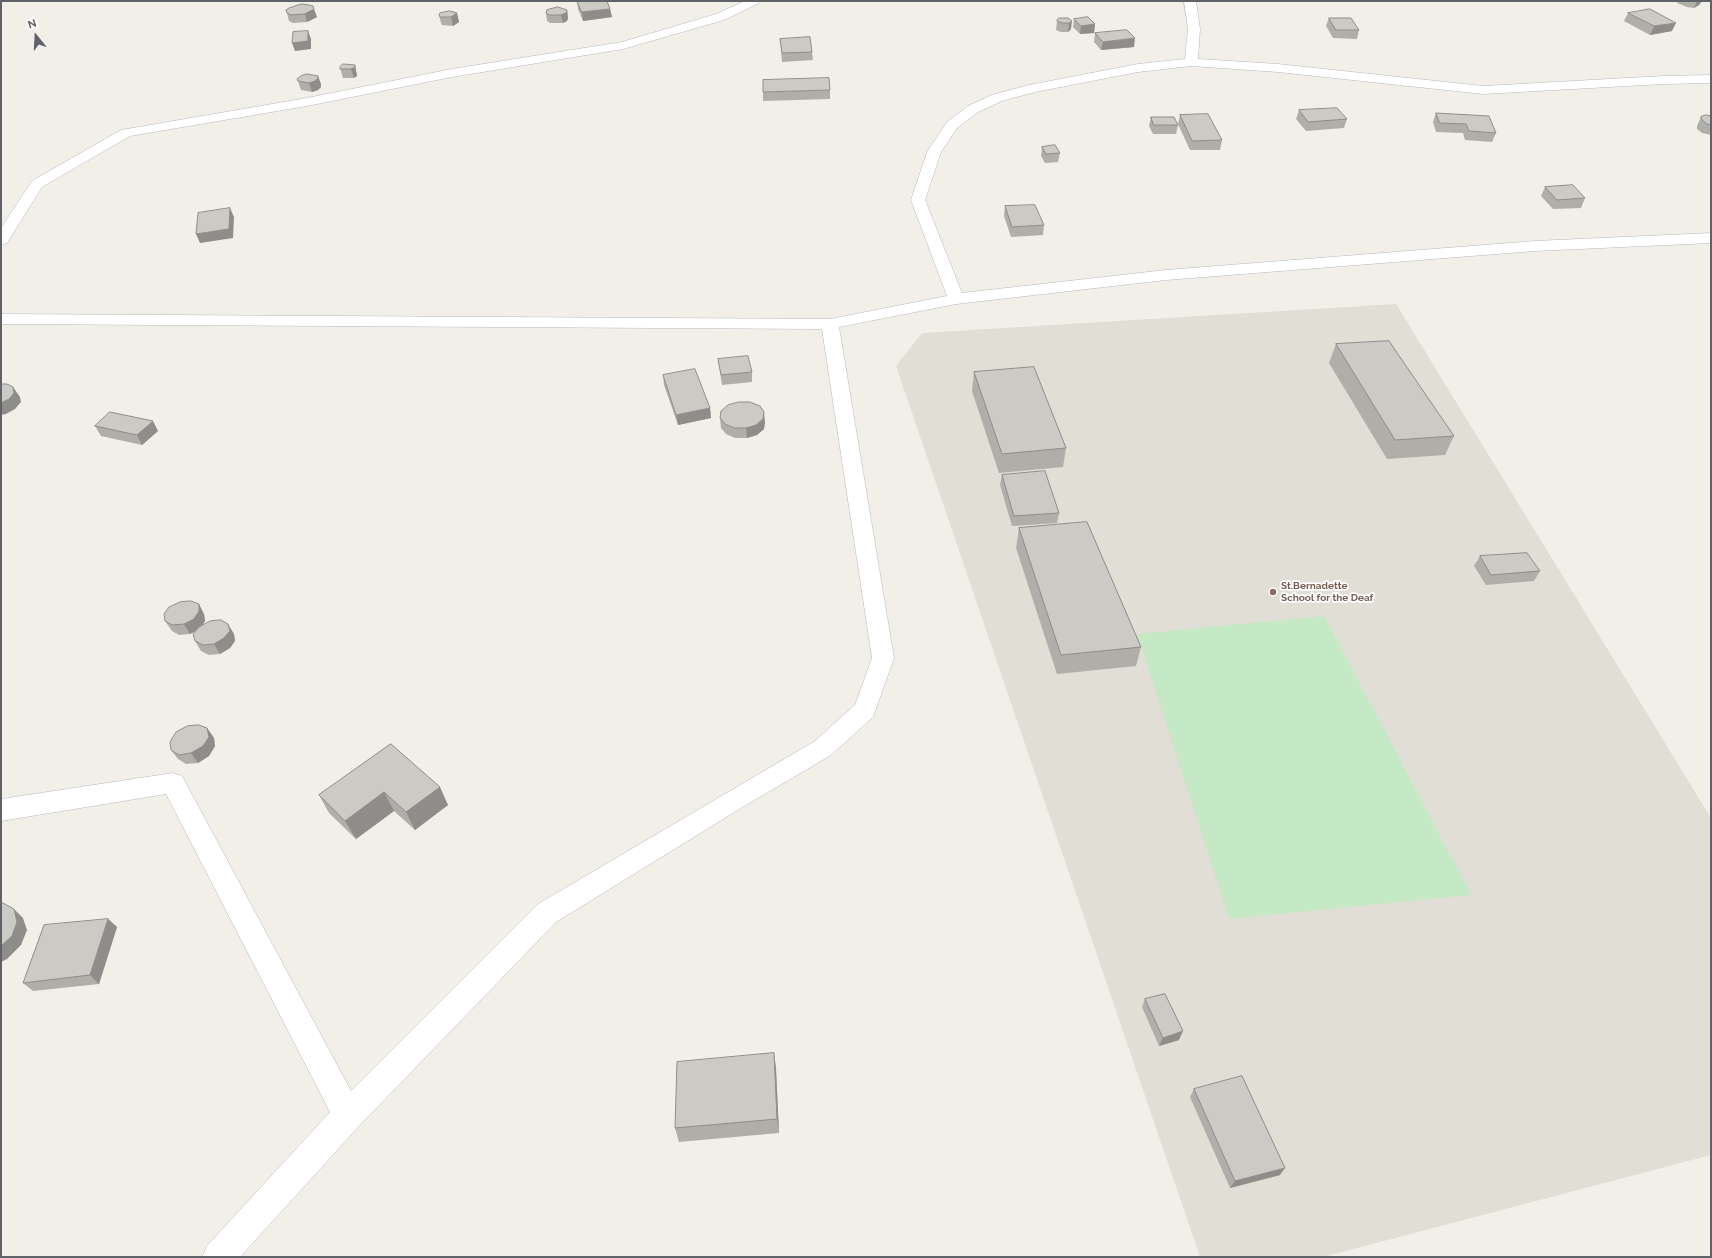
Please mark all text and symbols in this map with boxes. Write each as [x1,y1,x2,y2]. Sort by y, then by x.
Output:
north arrow [16,16,56,56]
text: N [26,17,38,32]
place label: St.Bernadette School for the Deaf [1281,580,1373,604]
marker: St.Bernadette School for the Deaf [1268,587,1278,597]

